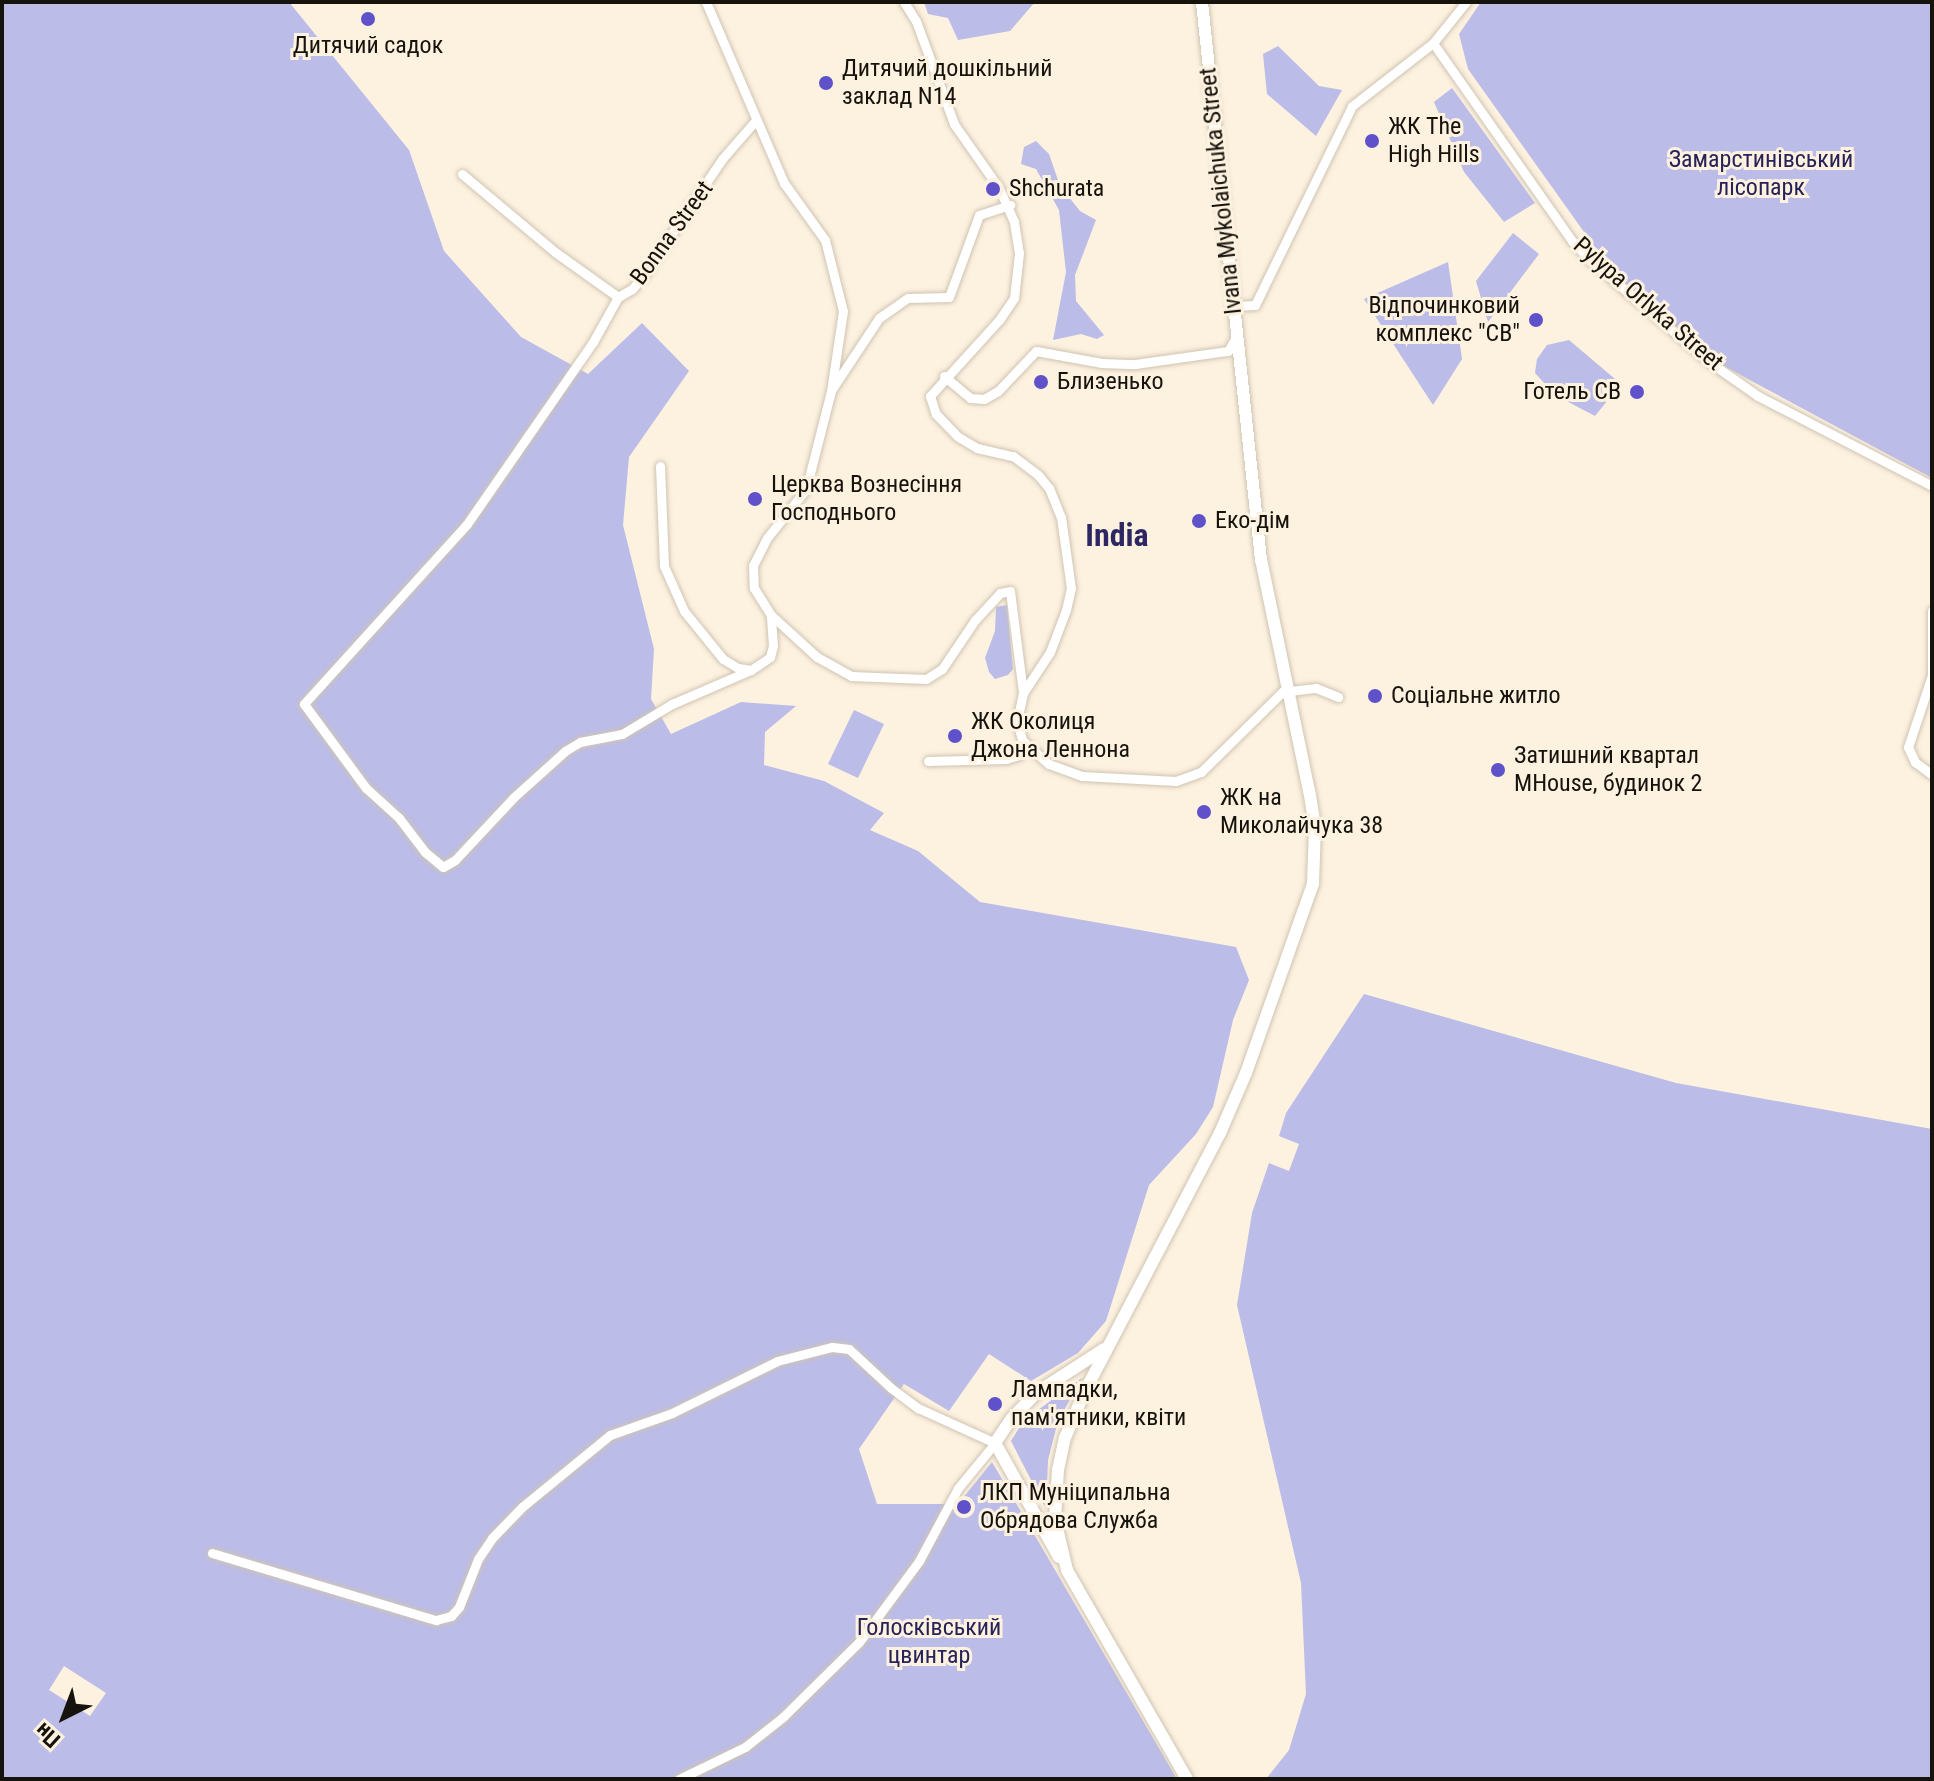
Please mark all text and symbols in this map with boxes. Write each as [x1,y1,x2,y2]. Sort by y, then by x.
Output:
marker: Дитячий садок [359,10,377,28]
place label: Дитячий садок [293,32,443,60]
place label: Дитячий дошкільний заклад N14 [842,55,1053,111]
street label: Ivana Mykolaichuka Street [1194,66,1248,316]
marker: Дитячий дошкільний заклад N14 [817,74,835,92]
place label: ЖК The High Hills [1388,113,1480,169]
marker: ЖК The High Hills [1363,132,1381,150]
park label: Замарстинівський лісопарк [1669,146,1853,202]
street label: Bonna Street [625,175,719,291]
place label: Shchurata [1009,175,1104,203]
marker: Shchurata [984,180,1002,198]
street label: Pylypa Orlyka Street [1567,231,1729,377]
place label: Відпочинковий комплекс "СВ" [1368,292,1520,348]
marker: Відпочинковий комплекс "СВ" [1527,311,1545,329]
place label: Близенько [1057,368,1164,396]
marker: Близенько [1032,373,1050,391]
place label: Готель СВ [1523,378,1621,406]
marker: Готель СВ [1628,383,1646,401]
place label: Церква Вознесіння Господнього [771,471,962,527]
marker: Церква Вознесіння Господнього [746,490,764,508]
place label: Еко-дім [1215,507,1290,535]
marker: Еко-дім [1190,512,1208,530]
district label: India [1085,516,1149,554]
place label: Соціальне житло [1391,682,1561,710]
marker: Соціальне житло [1366,687,1384,705]
place label: ЖК Околиця Джона Леннона [971,708,1130,764]
marker: ЖК Околиця Джона Леннона [946,727,964,745]
place label: Затишний квартал MHouse, будинок 2 [1514,742,1702,798]
marker: Затишний квартал MHouse, будинок 2 [1489,761,1507,779]
place label: ЖК на Миколайчука 38 [1220,784,1383,840]
marker: ЖК на Миколайчука 38 [1195,803,1213,821]
place label: Лампадки, пам'ятники, квіти [1011,1376,1186,1432]
marker: Лампадки, пам'ятники, квіти [986,1395,1004,1413]
place label: ЛКП Муніципальна Обрядова Служба [980,1479,1170,1535]
marker: ЛКП Муніципальна Обрядова Служба [955,1498,973,1516]
park label: Голосківський цвинтар [857,1614,1001,1670]
north arrow [24,1677,104,1757]
text: Пн [30,1718,65,1753]

